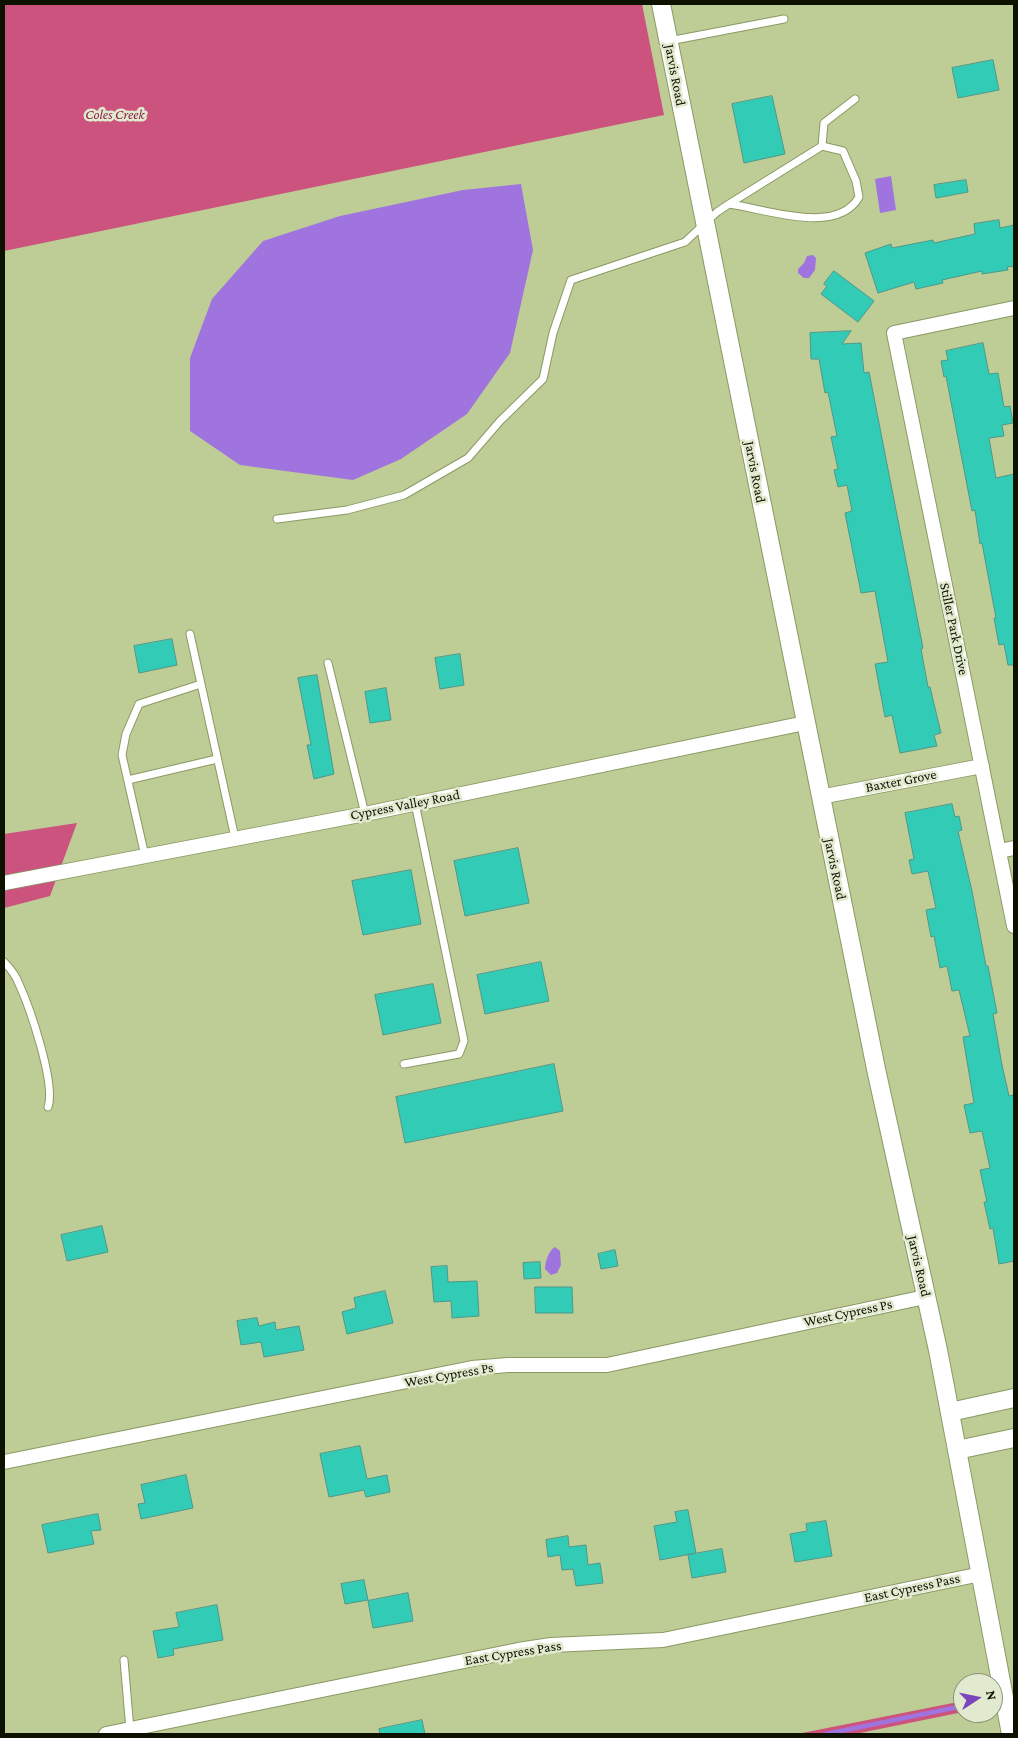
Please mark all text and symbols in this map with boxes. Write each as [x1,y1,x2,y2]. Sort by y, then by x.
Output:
street label: Jarvis Road [661,43,689,107]
park label: Coles Creek [85,107,145,123]
street label: Jarvis Road [741,440,769,504]
street label: Stiller Park Drive [936,581,972,677]
street label: Baxter Grove [864,766,938,796]
street label: Cypress Valley Road [349,786,461,824]
street label: Jarvis Road [820,837,850,901]
street label: Jarvis Road [904,1234,934,1298]
street label: West Cypress Ps [802,1295,894,1331]
street label: West Cypress Ps [403,1359,495,1391]
street label: East Cypress Pass [863,1570,961,1606]
street label: East Cypress Pass [463,1637,563,1669]
north arrow [953,1673,1003,1723]
text: N [983,1689,1001,1702]

